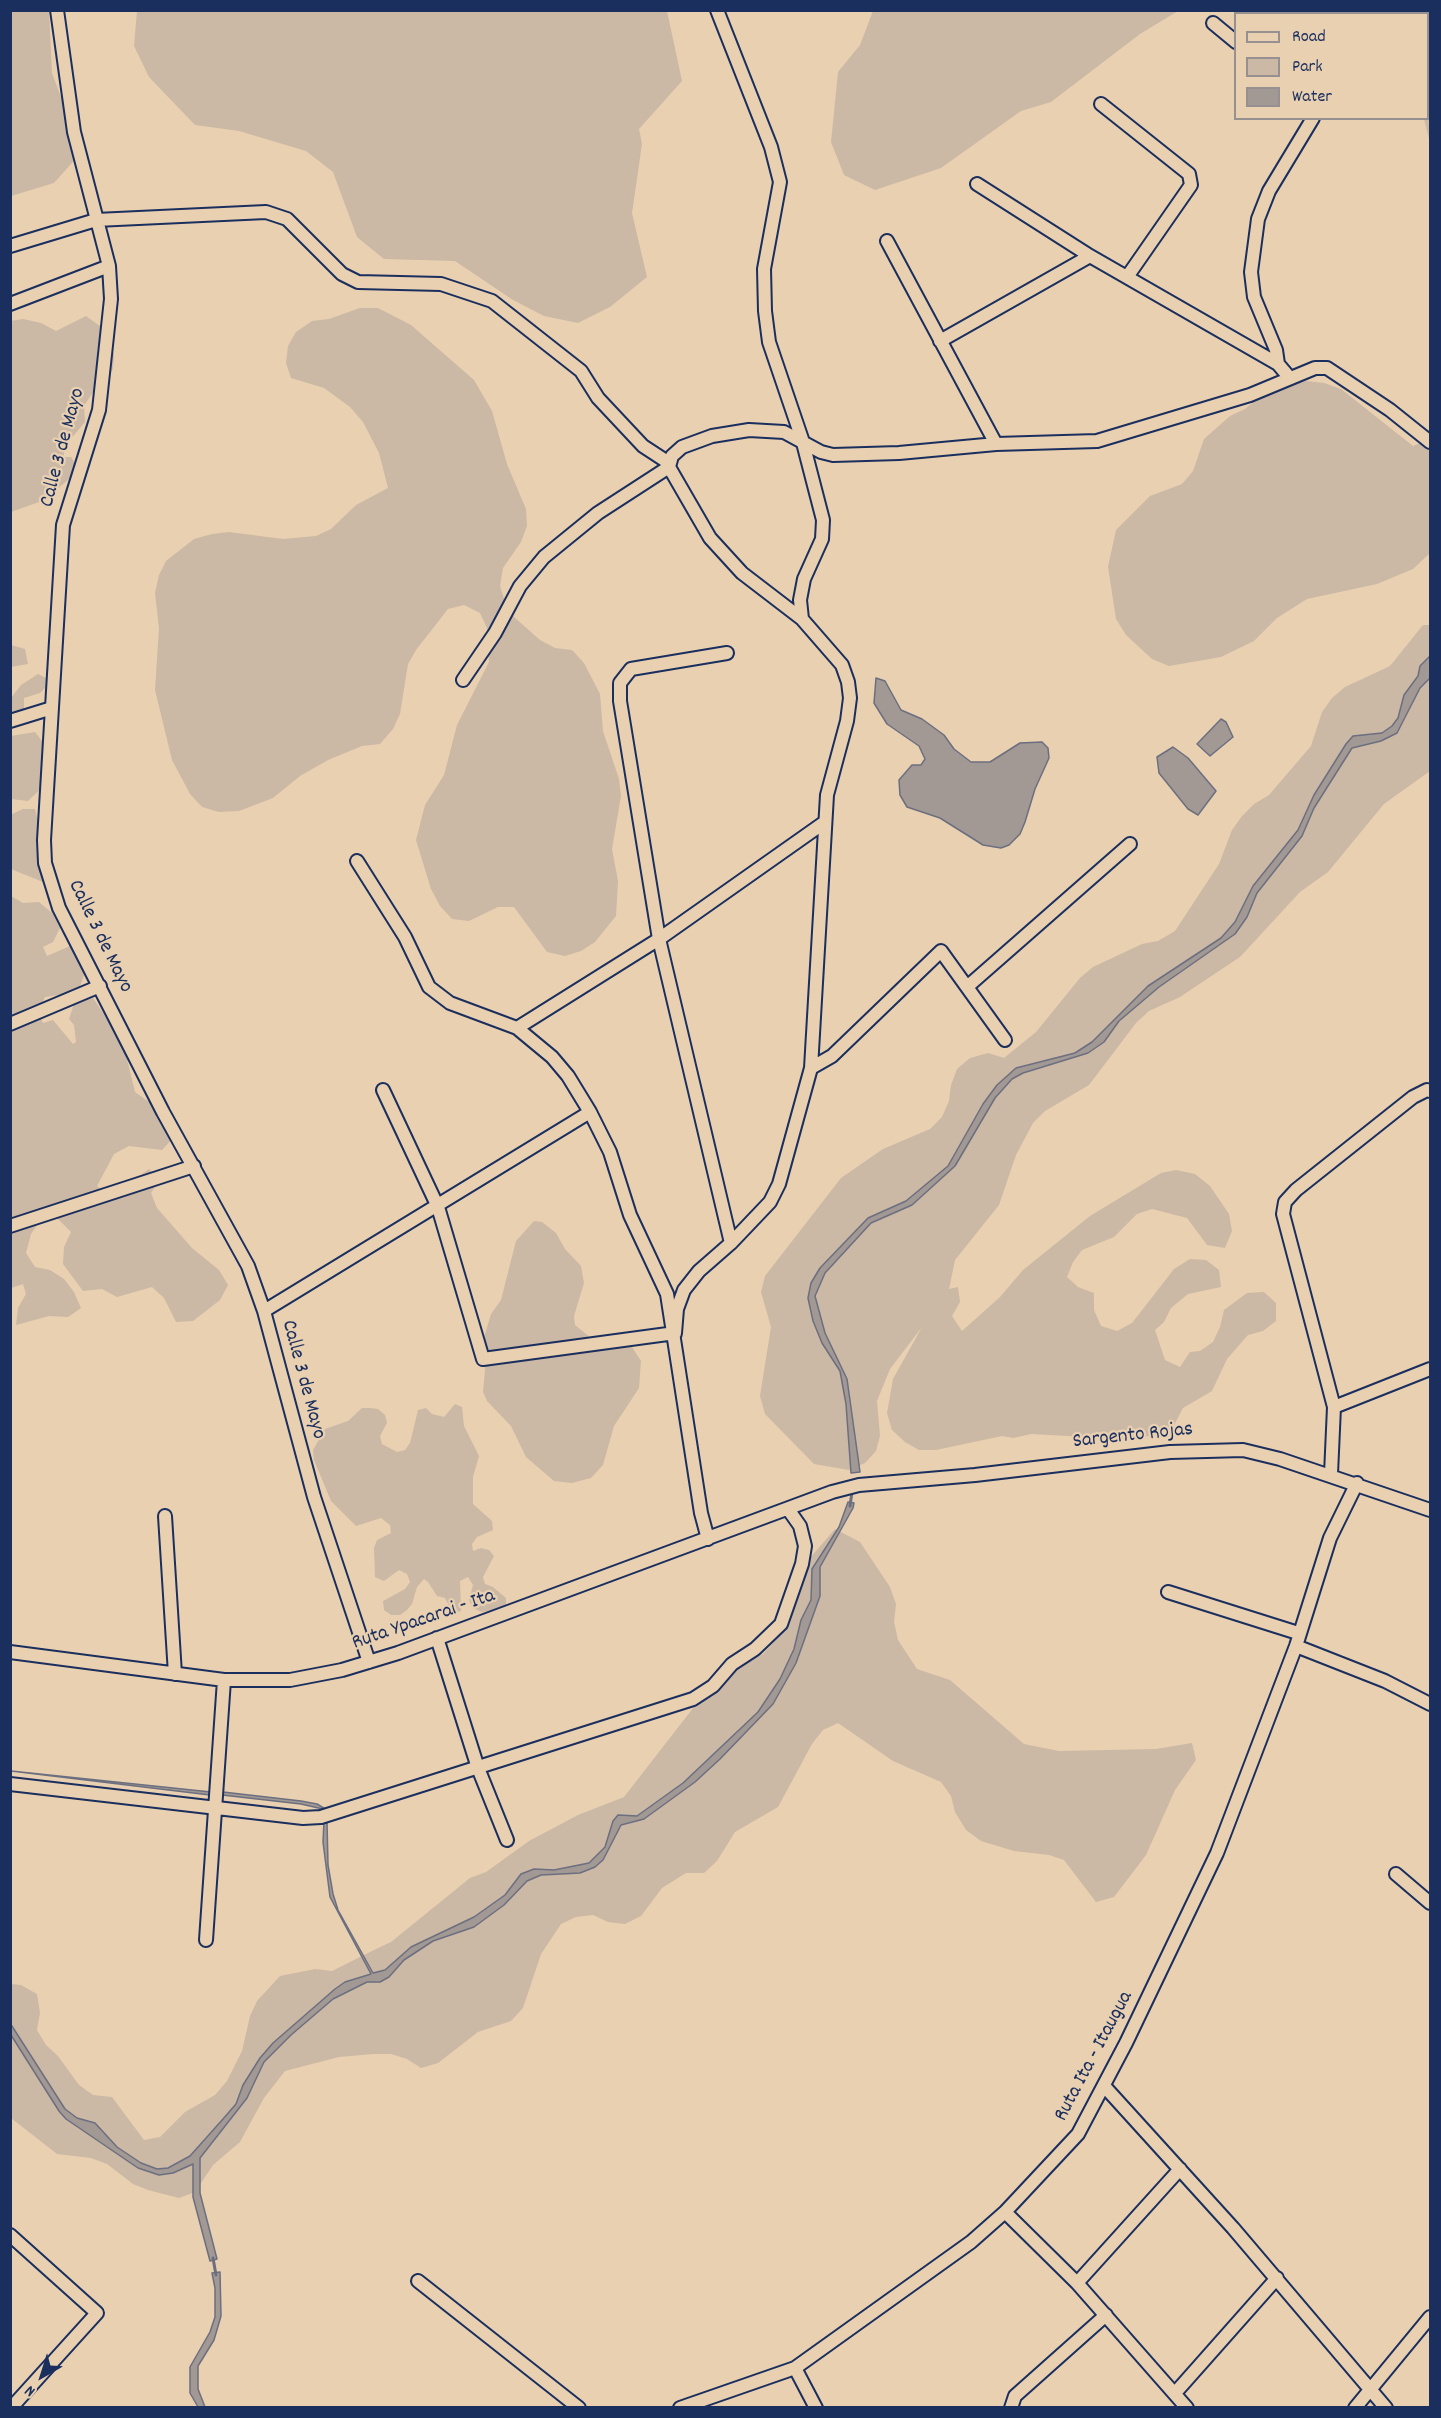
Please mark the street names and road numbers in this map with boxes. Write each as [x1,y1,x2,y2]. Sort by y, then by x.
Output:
street label: Calle 3 de Mayo [36,386,92,510]
street label: Calle 3 de Mayo [61,877,137,997]
street label: Calle 3 de Mayo [274,1318,330,1442]
street label: Sargento Rojas [1072,1418,1194,1456]
street label: Ruta Ypacarai - Ita [349,1585,499,1657]
street label: Ruta Ita - Itaugua [1050,1988,1140,2126]

